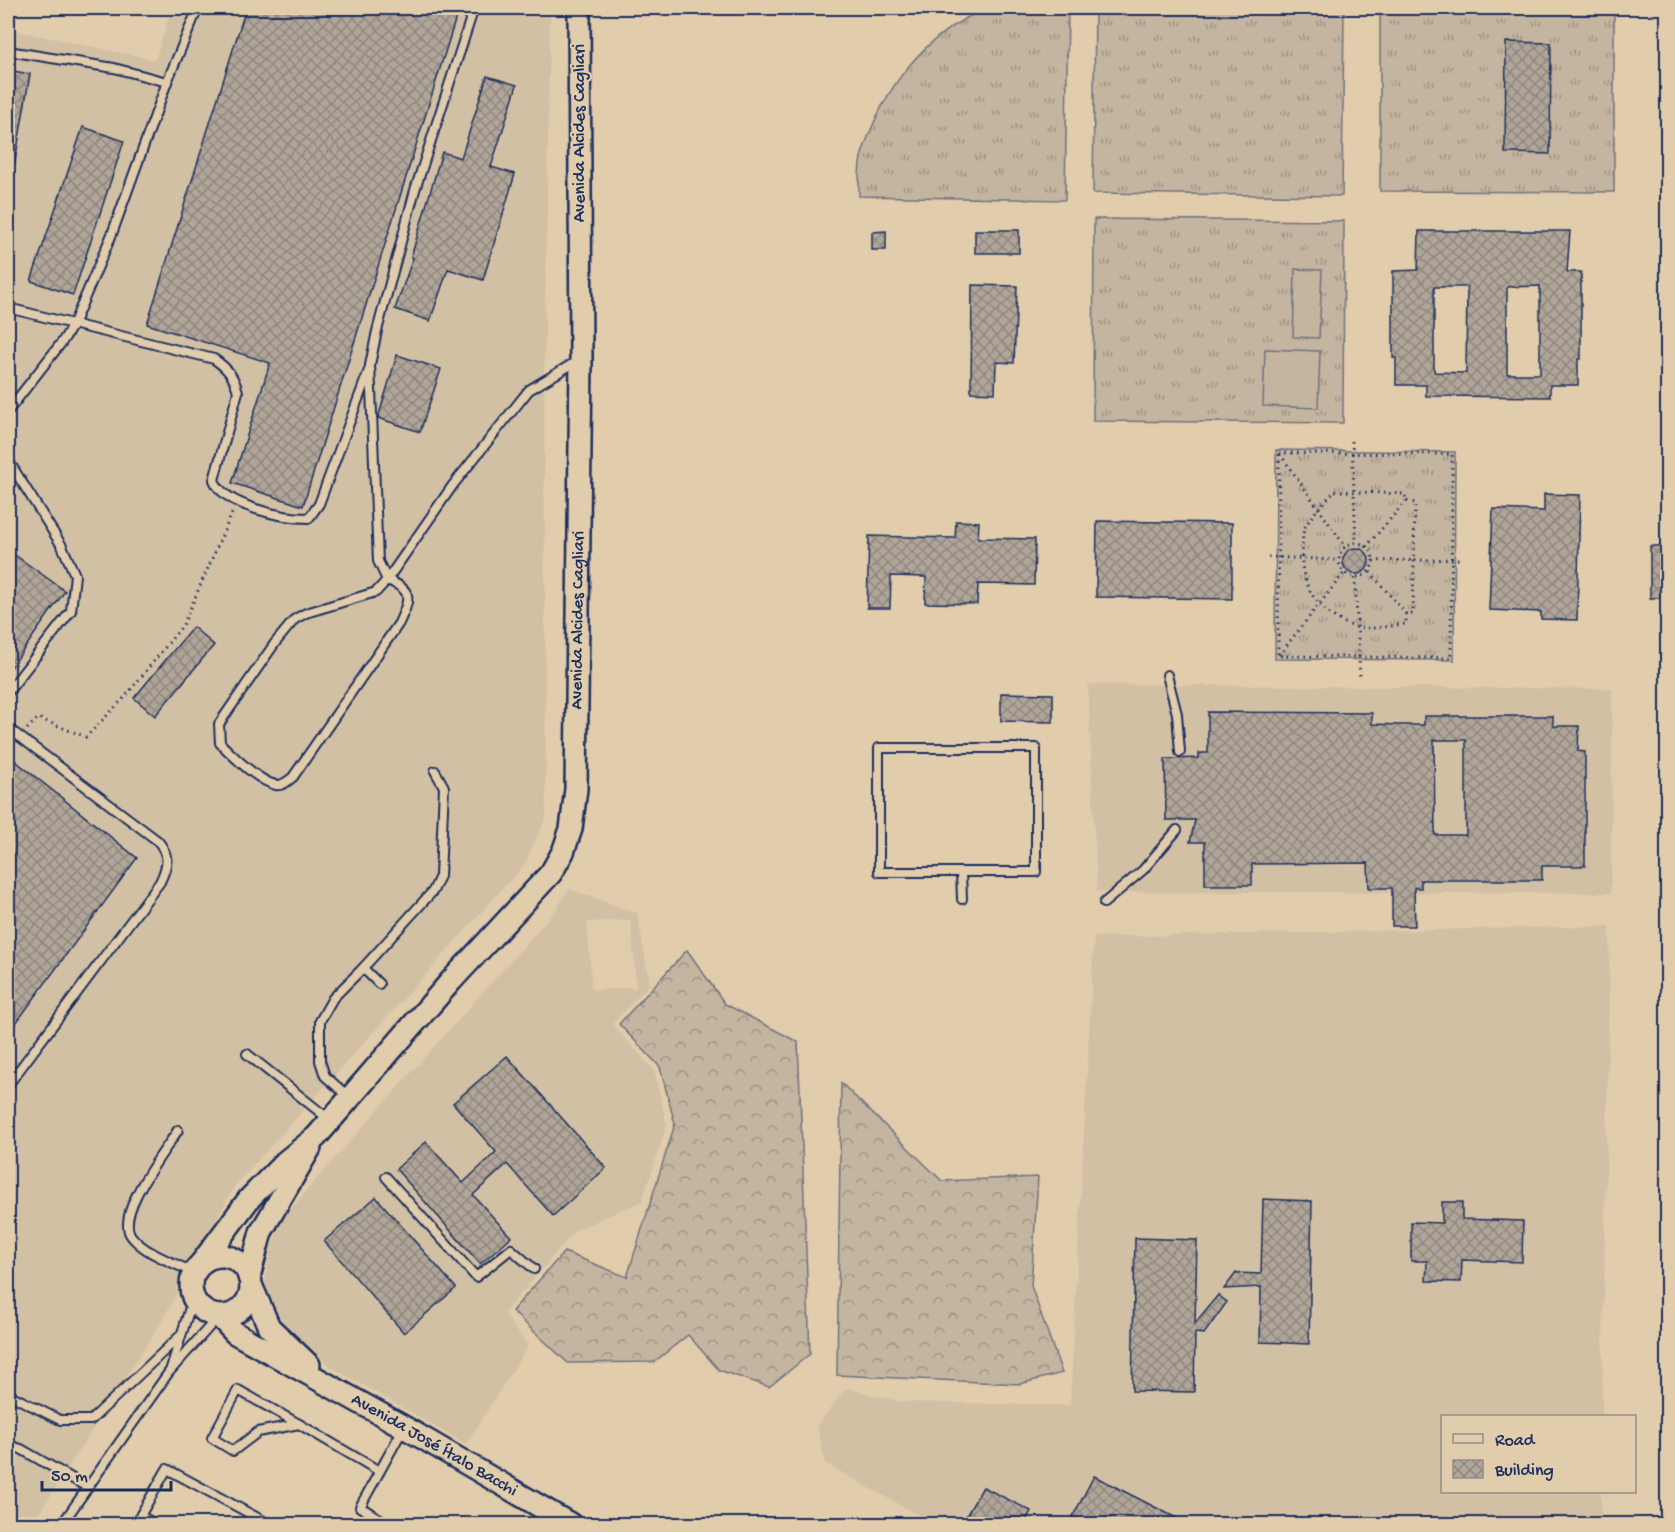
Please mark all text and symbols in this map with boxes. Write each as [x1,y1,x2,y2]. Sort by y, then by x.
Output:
street label: Avenida Alcides Cagliari [570,44,591,222]
street label: Avenida Alcides Cagliari [566,530,590,709]
street label: Avenida José Ítalo Bacchi [347,1389,521,1501]
legend [1441,1415,1636,1493]
text: Road [1495,1431,1536,1452]
scale bar [42,1454,171,1492]
text: Building [1494,1461,1554,1482]
text: 50 m [51,1467,88,1488]

